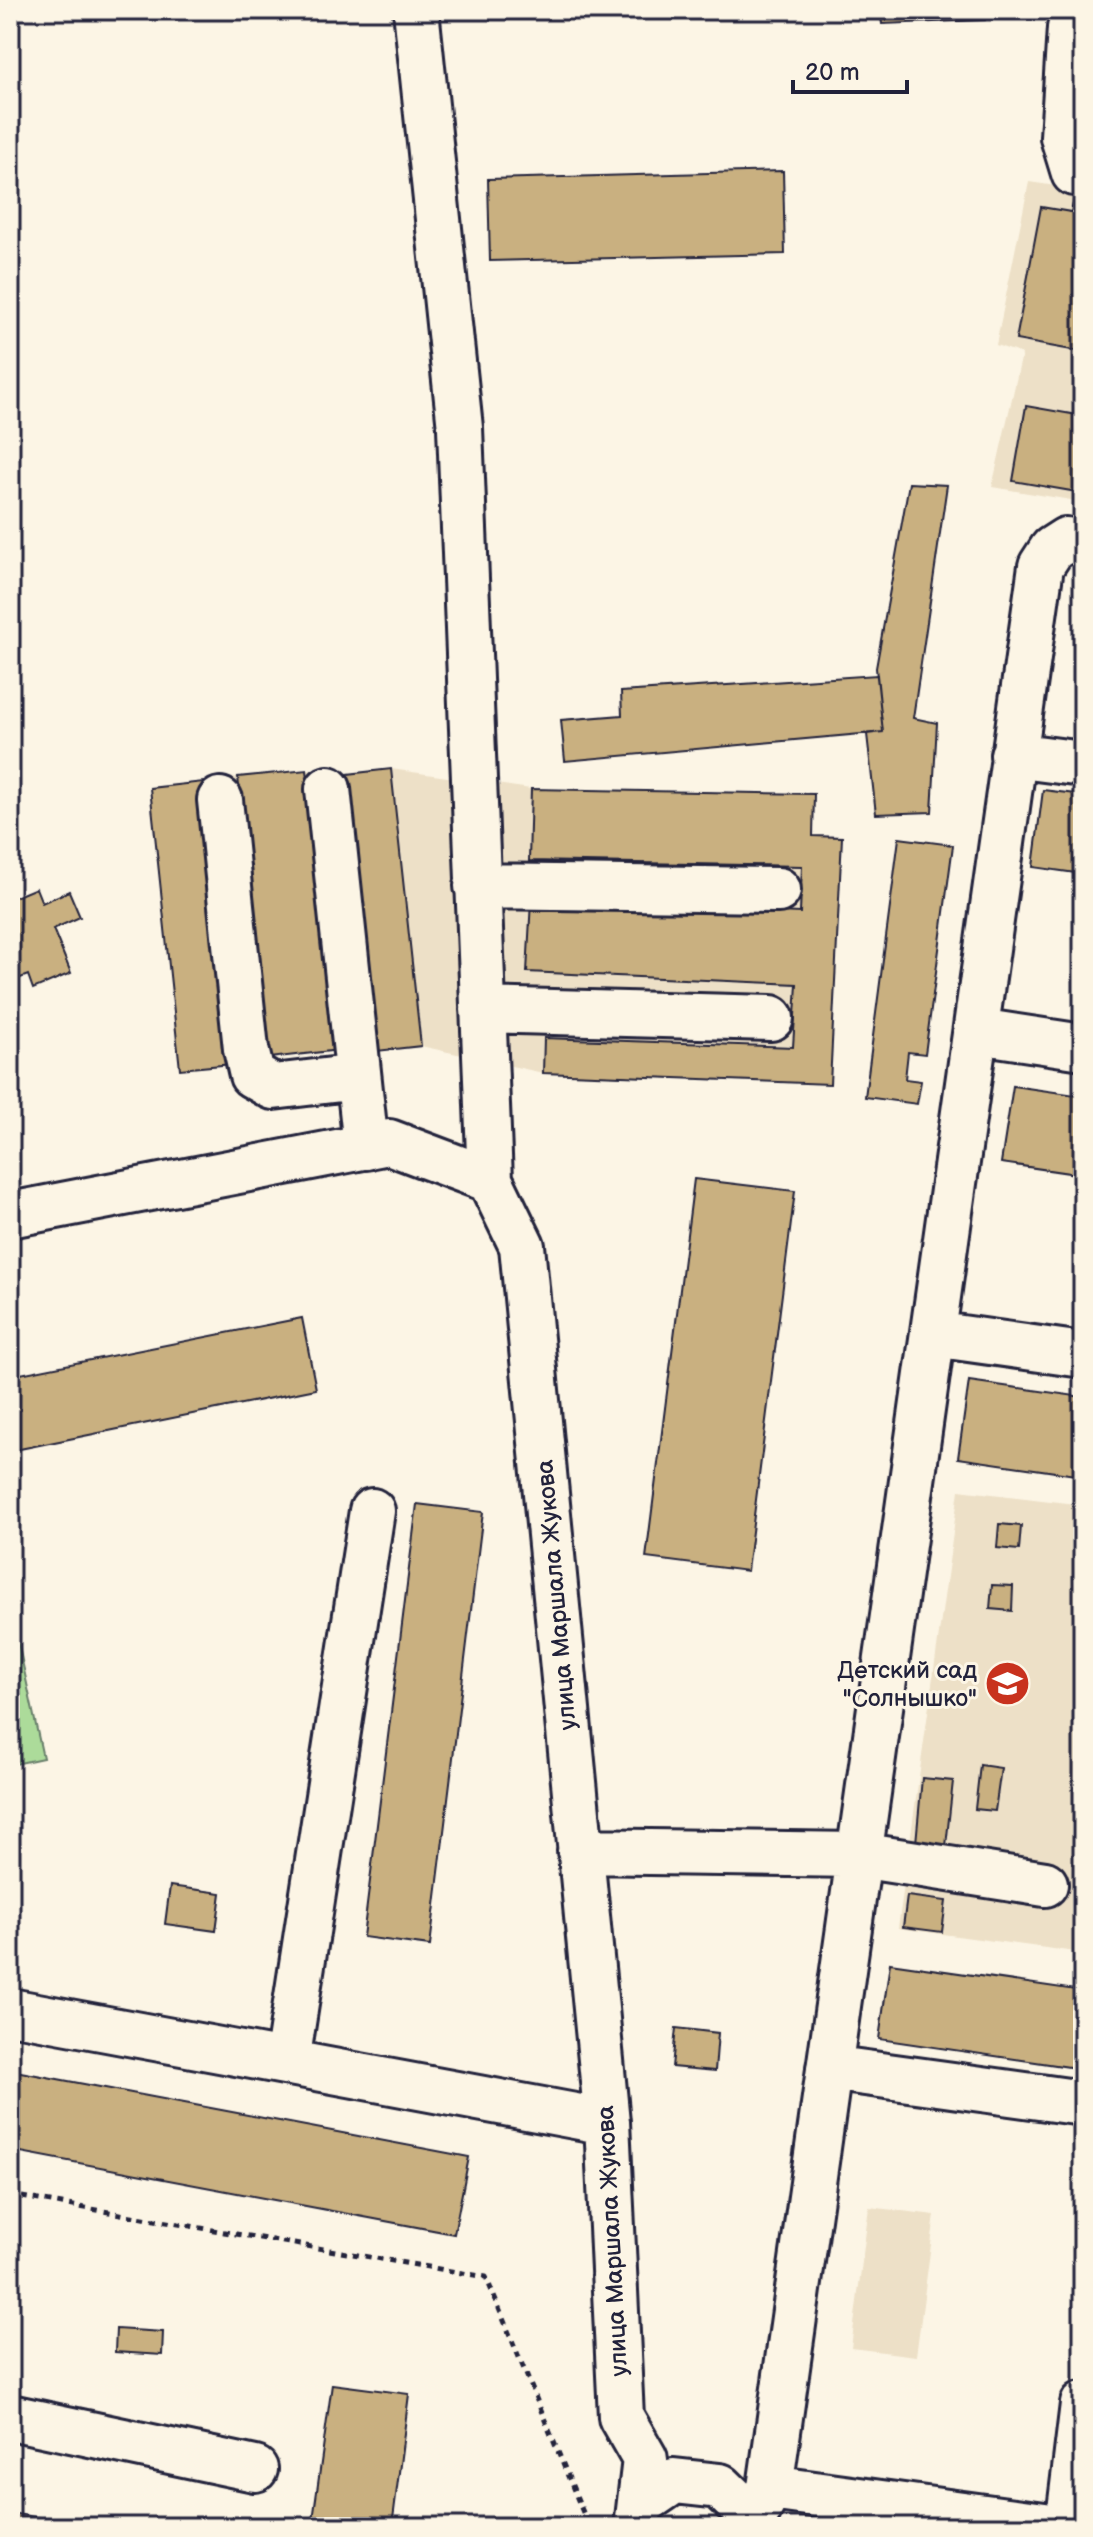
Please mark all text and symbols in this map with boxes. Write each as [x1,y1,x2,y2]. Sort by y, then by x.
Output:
scale bar [793,44,907,94]
text: 20 m [805,58,860,87]
street label: улица Маршала Жукова [530,1459,583,1731]
place label: Детский сад "Солнышко" [837,1656,977,1713]
school or university icon: Детский сад "Солнышко" [984,1660,1032,1708]
street label: улица Маршала Жукова [591,2105,634,2377]

